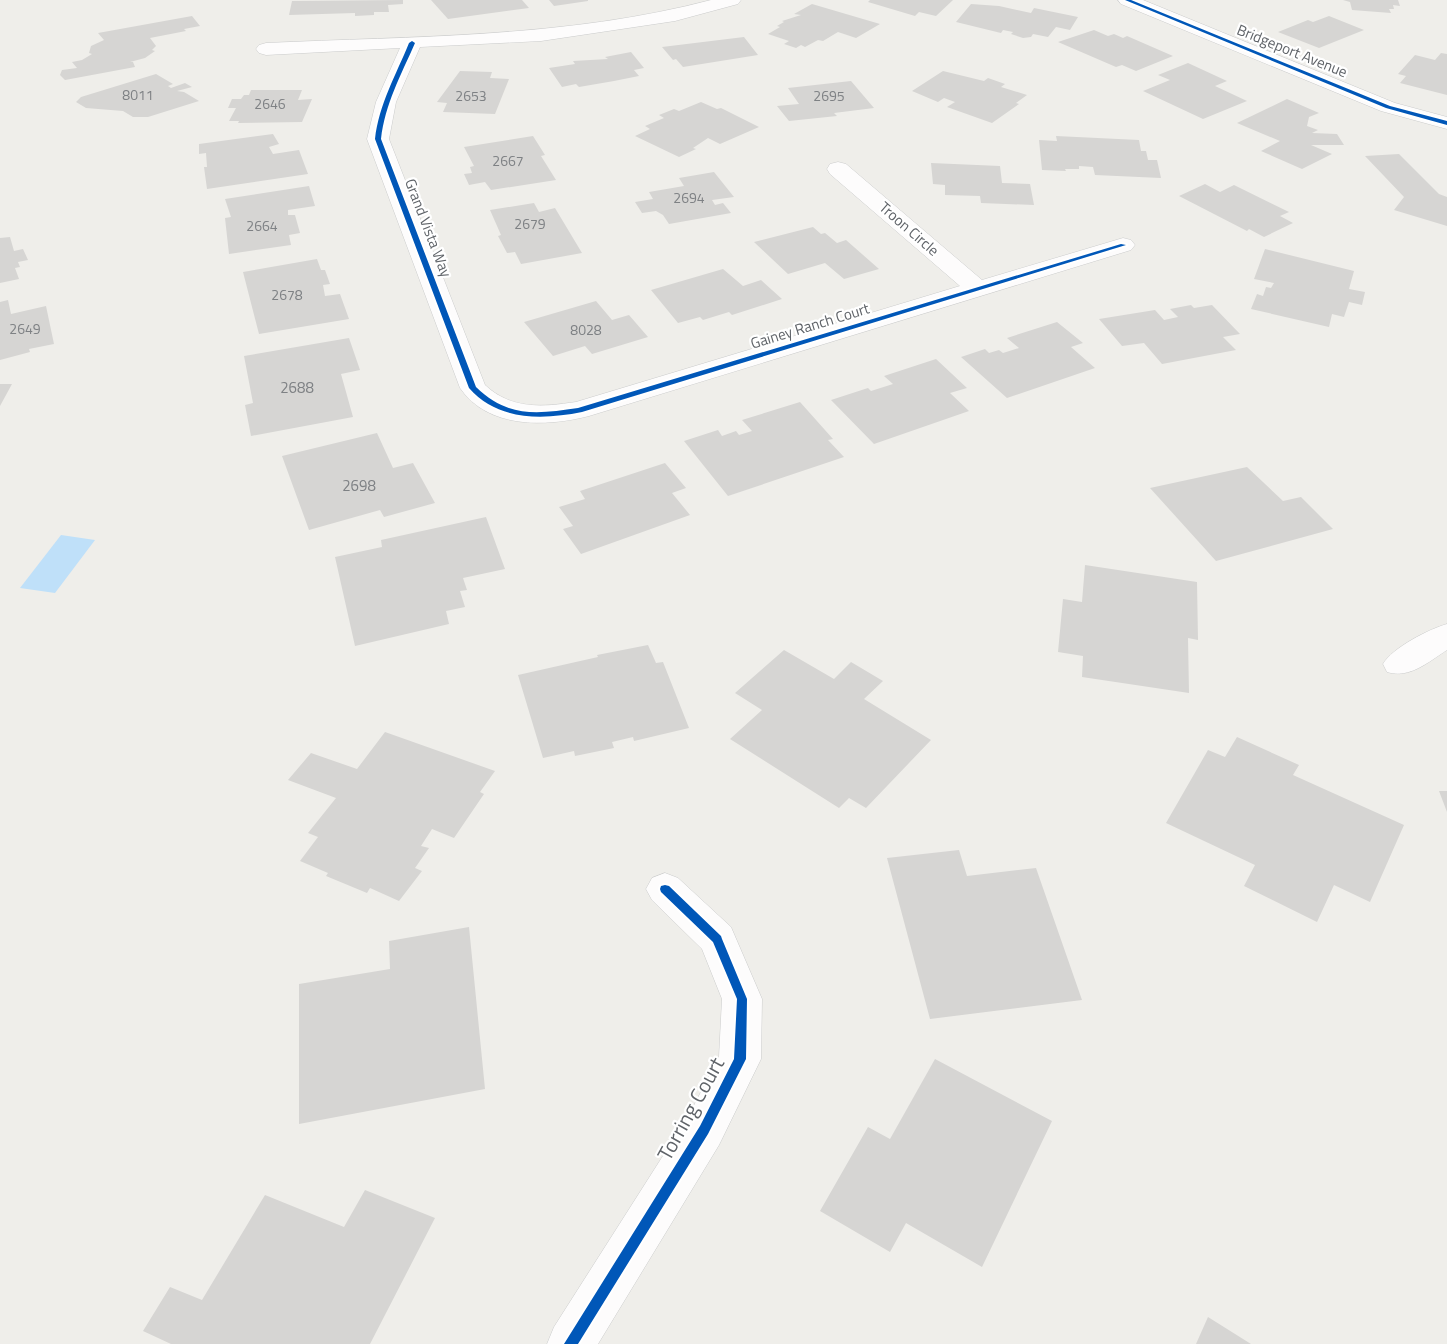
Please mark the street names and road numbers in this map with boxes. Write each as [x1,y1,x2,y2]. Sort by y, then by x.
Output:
street label: Bridgeport Avenue [1233,18,1351,83]
street label: Grand Vista Way [399,175,458,281]
street label: Troon Circle [874,196,944,261]
street label: Gainey Ranch Court [748,296,873,355]
street label: Torring Court [648,1050,732,1166]

